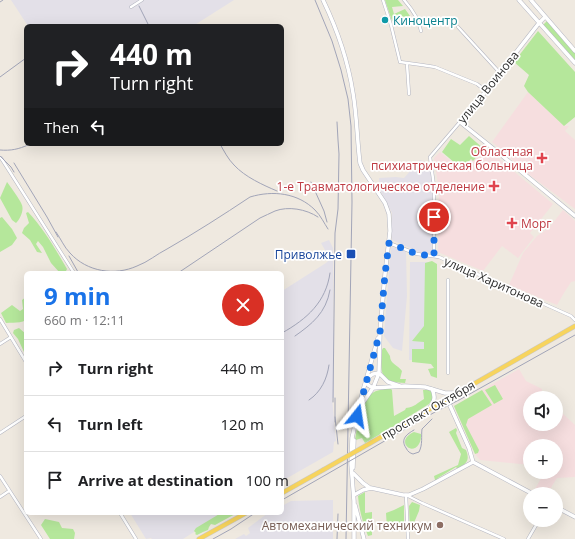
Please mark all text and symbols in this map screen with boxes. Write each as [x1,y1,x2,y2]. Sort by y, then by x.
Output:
place label: Киноцентр [393,12,458,29]
marker: Киноцентр [380,15,390,25]
text: 440 m [110,35,193,73]
icon: right [44,40,96,92]
street label: улица Воинова [453,47,523,127]
text: Turn right [110,71,193,95]
icon: left [87,116,109,138]
text: Then [44,117,79,137]
place label: Областная психиатрическая больница [371,143,533,174]
marker: Областная психиатрическая больница [536,152,548,164]
place label: 1-е Травматологическое отделение [277,178,485,195]
marker: 1-е Травматологическое отделение [488,180,500,192]
pin [417,200,451,234]
icon: arrive [423,206,445,228]
place label: Морг [521,215,552,232]
marker: Морг [506,217,518,229]
place label: Приволжье [275,246,342,263]
marker: Приволжье [345,248,357,260]
street label: улица Харитонова [441,252,547,312]
text: 9 min [44,279,111,312]
button: close [222,284,264,326]
text: 660 m · 12:11 [44,311,125,329]
icon: right [44,357,66,379]
text: Turn right [78,358,153,378]
text: 440 m [220,358,264,378]
street label: проспект Октября [378,376,478,444]
map controls [523,391,563,527]
button: sound [523,391,563,431]
position arrow [336,395,378,437]
icon: left [44,413,66,435]
text: Turn left [78,414,143,434]
text: 120 m [220,414,264,434]
button: + [523,439,563,479]
icon: arrive [44,469,66,491]
text: Arrive at destination [78,470,233,490]
text: 100 m [245,470,289,490]
button: − [523,487,563,527]
place label: Автомеханический техникум [262,517,432,534]
marker: Автомеханический техникум [435,520,445,530]

